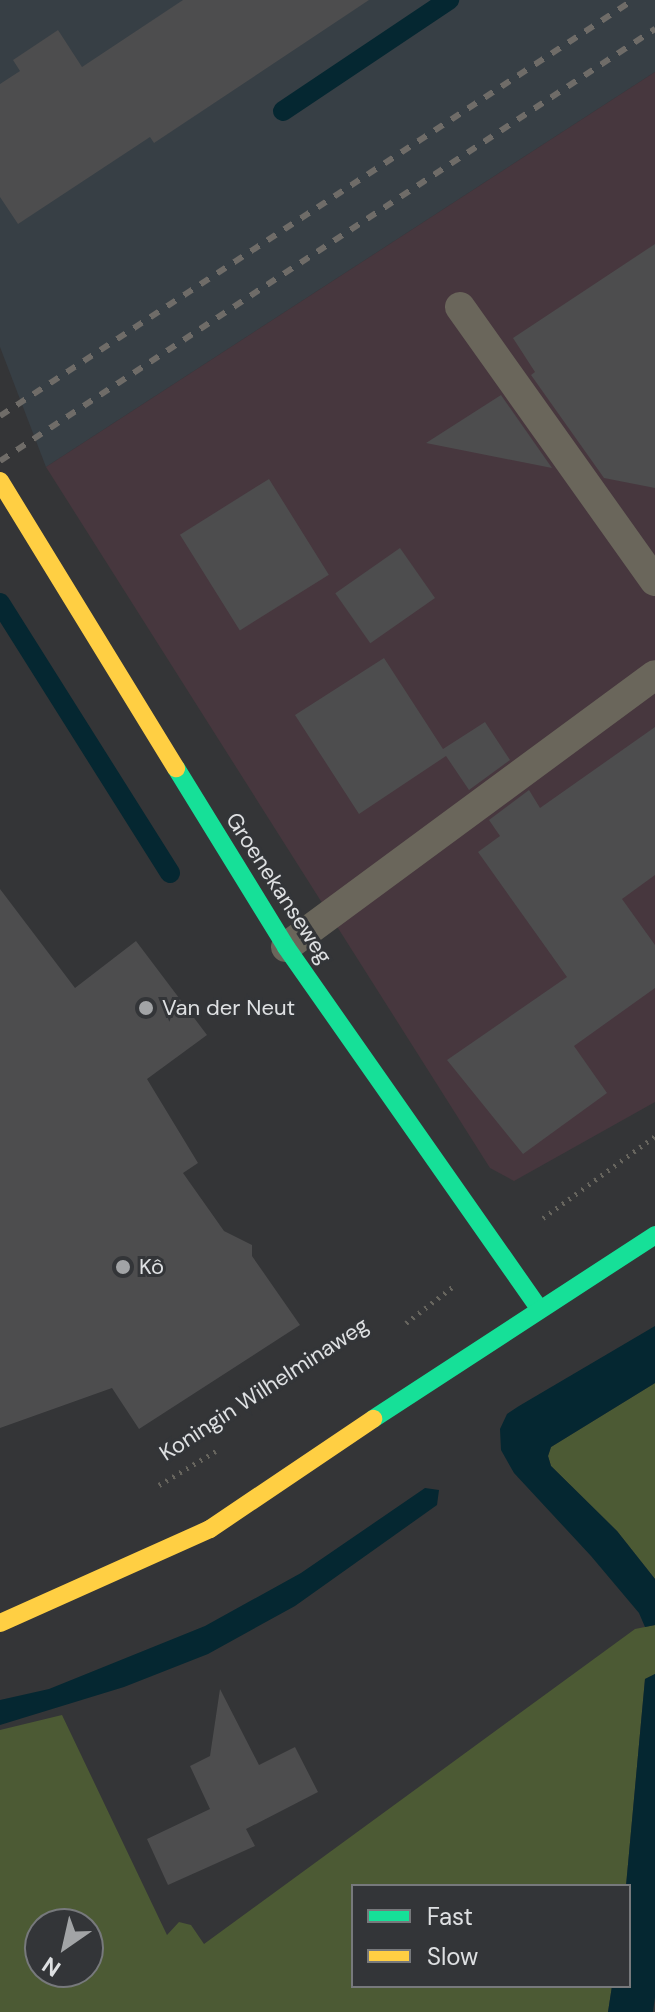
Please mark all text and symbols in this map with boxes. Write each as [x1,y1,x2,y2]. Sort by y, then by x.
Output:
street label: Groenekanseweg [220,807,338,969]
place label: Van der Neut [162,995,295,1021]
marker: Van der Neut [137,999,155,1017]
place label: Kô [139,1254,164,1280]
marker: Kô [114,1258,132,1276]
street label: Koningin Wilhelminaweg [155,1312,373,1466]
legend [351,1884,631,1988]
text: Fast [427,1901,473,1932]
north arrow [24,1908,104,1988]
text: Slow [427,1941,478,1972]
text: N [37,1950,66,1983]

